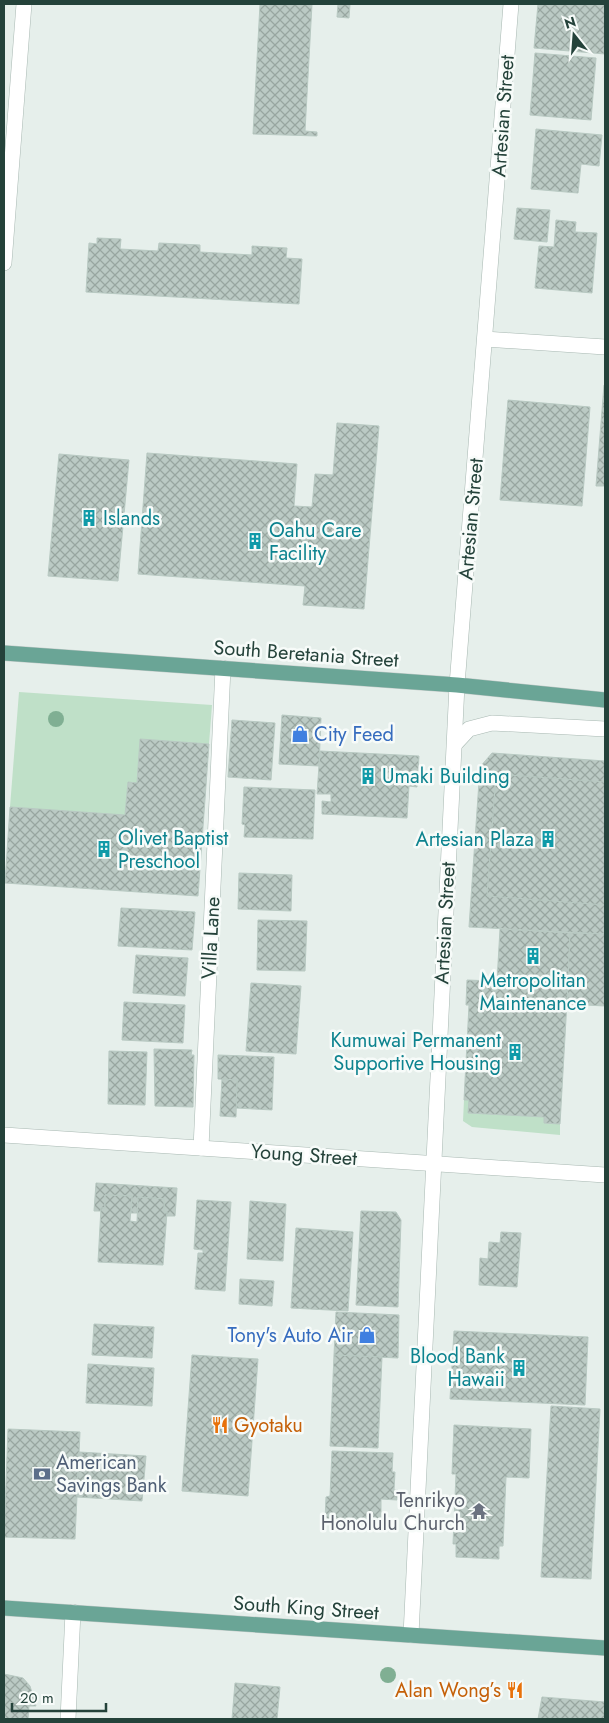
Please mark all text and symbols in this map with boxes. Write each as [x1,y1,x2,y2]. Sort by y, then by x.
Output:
north arrow [549,10,599,60]
text: N [562,11,578,34]
street label: Artesian Street [484,54,522,178]
street label: Artesian Street [451,457,491,581]
place label: Islands [103,504,160,533]
building icon: Islands [79,508,99,528]
place label: Oahu Care Facility [269,516,362,568]
building icon: Oahu Care Facility [245,531,265,551]
street label: South Beretania Street [212,633,400,675]
place label: City Feed [314,720,394,749]
shop icon: City Feed [290,724,310,744]
place label: Umaki Building [382,762,510,791]
building icon: Umaki Building [358,766,378,786]
place label: Olivet Baptist Preschool [118,824,228,876]
place label: Artesian Plaza [415,825,534,854]
building icon: Artesian Plaza [538,829,558,849]
building icon: Olivet Baptist Preschool [94,839,114,859]
street label: Artesian Street [427,861,463,985]
street label: Villa Lane [194,896,228,980]
building icon: Metropolitan Maintenance [523,946,543,966]
place label: Metropolitan Maintenance [479,966,587,1018]
place label: Kumuwai Permanent Supportive Housing [330,1026,501,1078]
building icon: Kumuwai Permanent Supportive Housing [505,1042,525,1062]
street label: Young Street [250,1137,358,1173]
place label: Tony's Auto Air [228,1321,353,1350]
shop icon: Tony's Auto Air [357,1325,377,1345]
place label: Blood Bank Hawaii [410,1342,505,1394]
building icon: Blood Bank Hawaii [509,1358,529,1378]
place label: Gyotaku [234,1411,303,1440]
restaurant icon: Gyotaku [210,1415,230,1435]
place label: American Savings Bank [56,1448,167,1500]
bank icon: American Savings Bank [32,1464,52,1484]
place label: Tenrikyo Honolulu Church [321,1486,465,1538]
temple icon: Tenrikyo Honolulu Church [469,1501,489,1521]
street label: South King Street [232,1588,380,1628]
place label: Alan Wong’s [395,1676,501,1705]
scale bar [12,1680,106,1712]
restaurant icon: Alan Wong’s [505,1680,525,1700]
text: 20 m [20,1687,54,1709]

